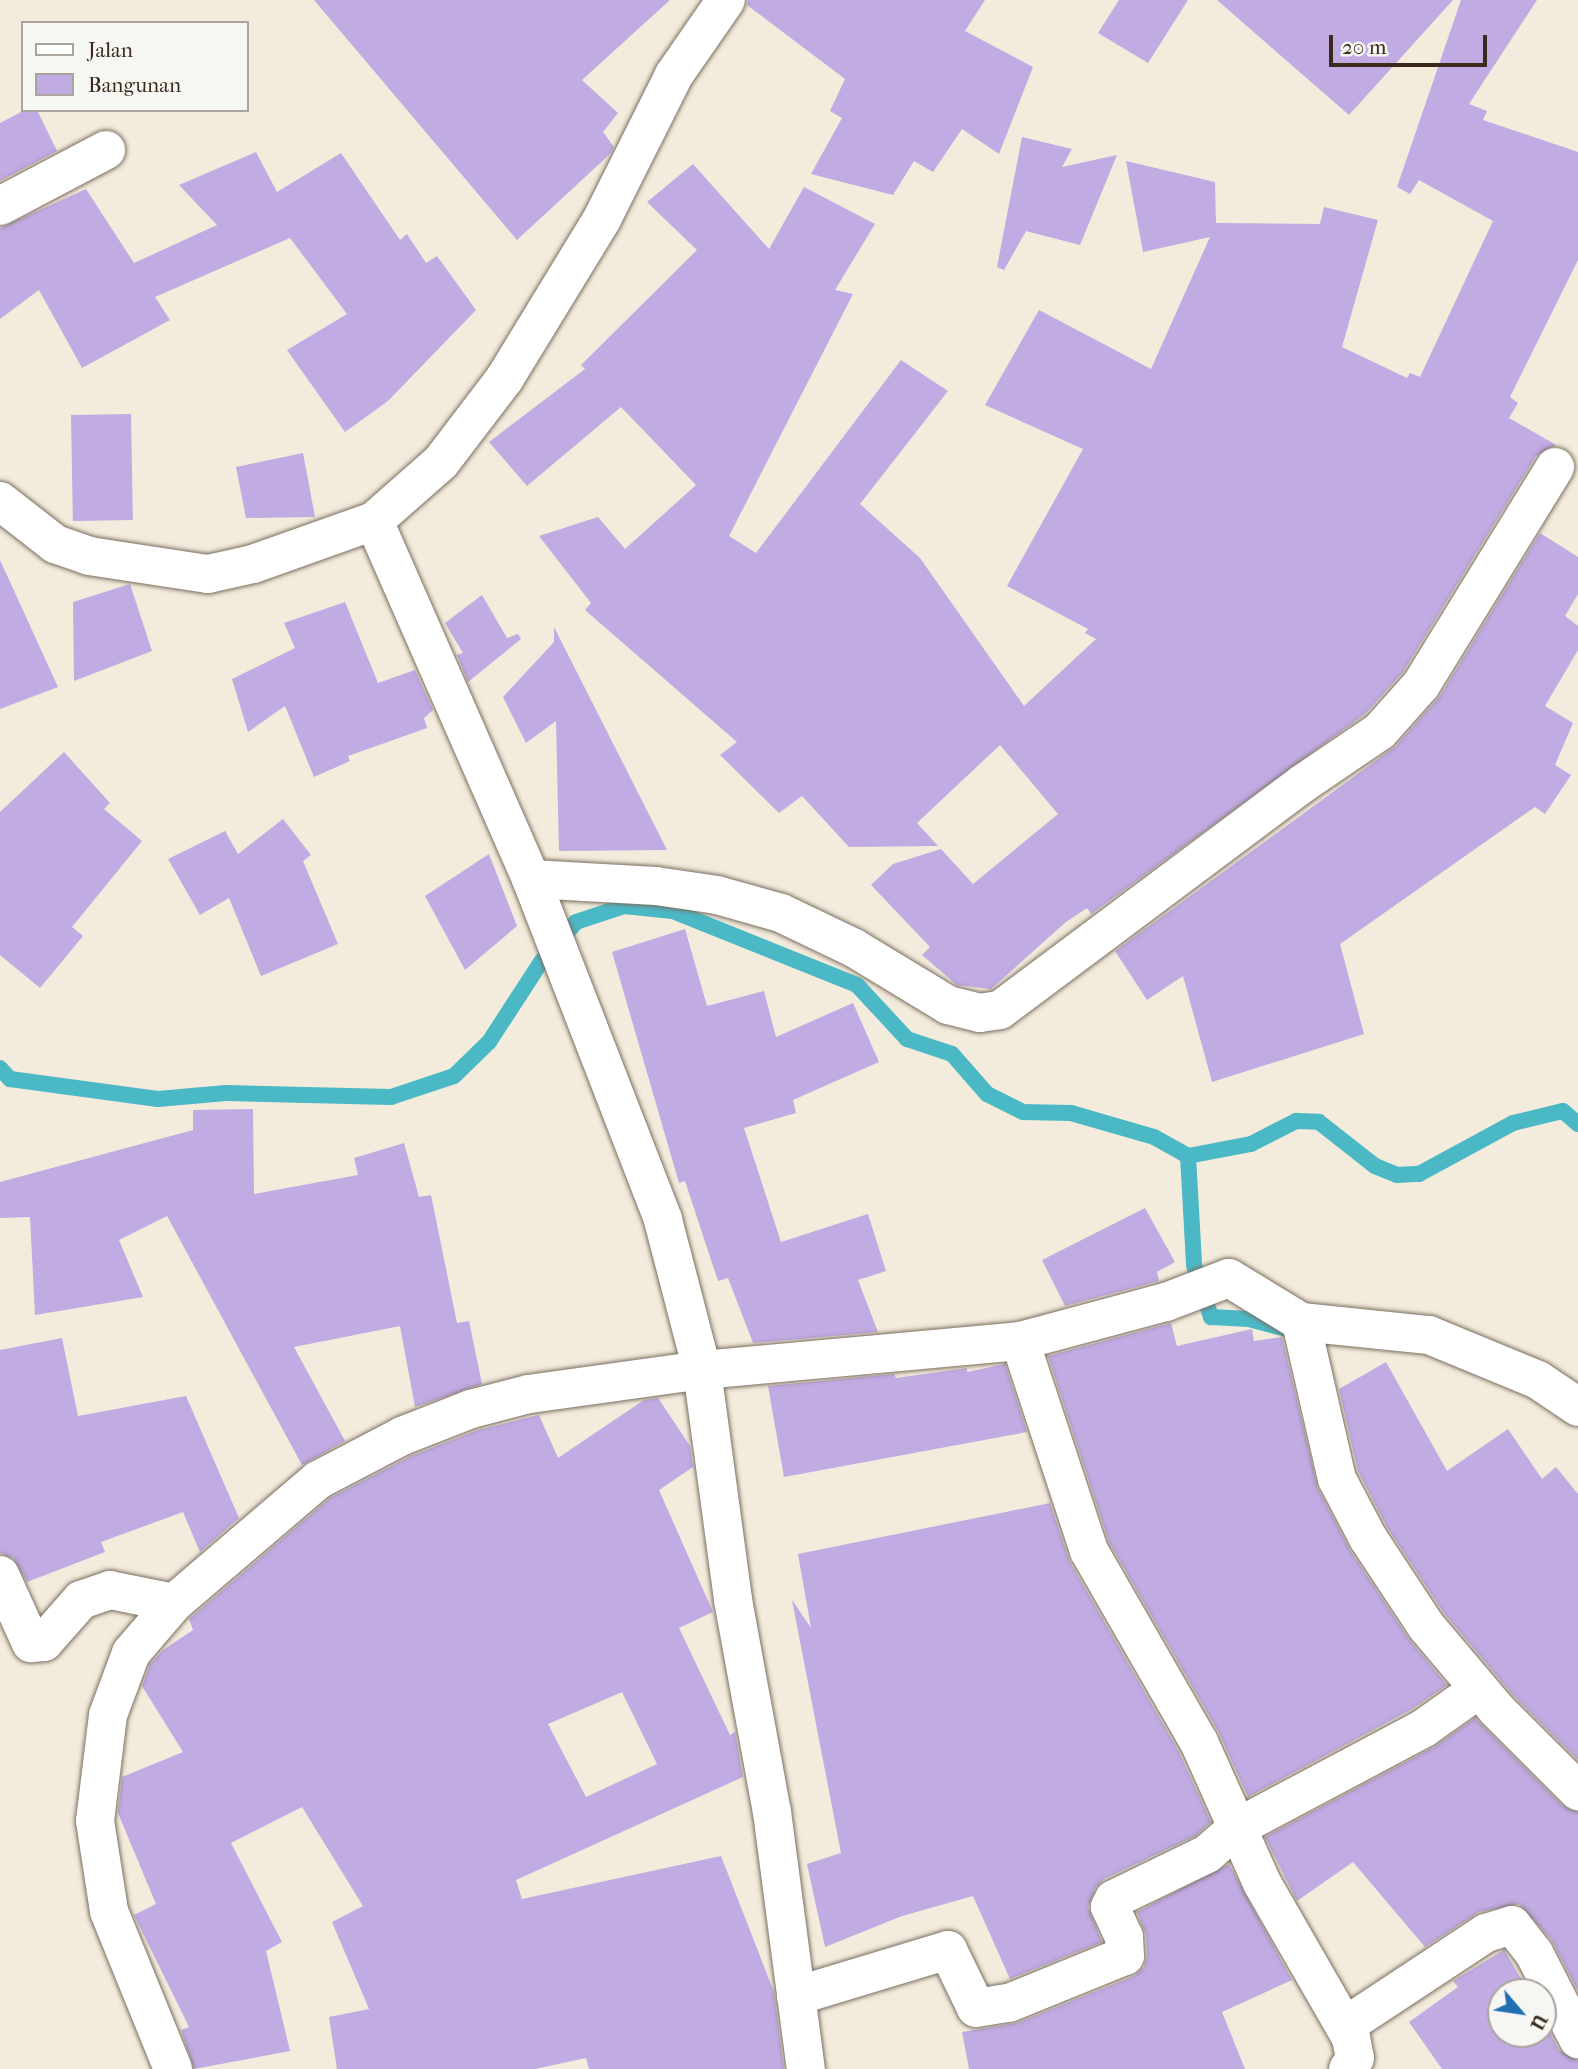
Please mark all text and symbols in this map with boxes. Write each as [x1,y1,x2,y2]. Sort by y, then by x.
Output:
legend [21,21,248,112]
scale bar [1333,21,1490,65]
text: 20 m [1342,35,1386,59]
text: Jalan [88,38,133,62]
text: Bangunan [88,73,181,97]
north arrow [1487,1978,1557,2048]
text: U [1525,2010,1552,2034]

